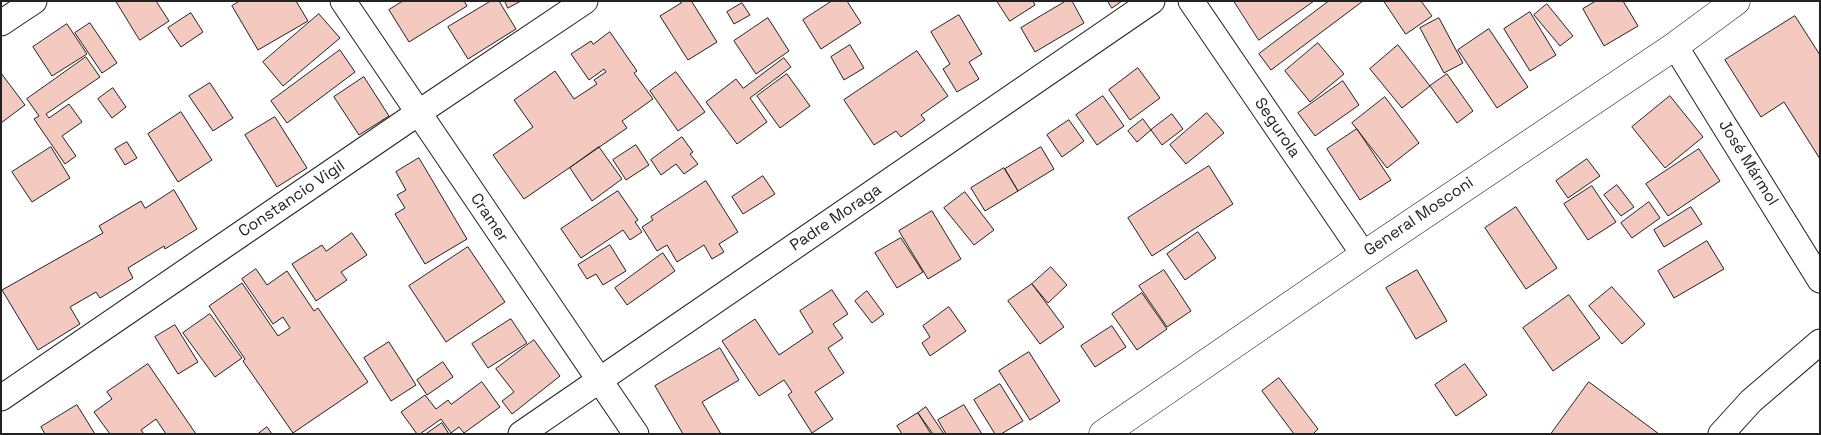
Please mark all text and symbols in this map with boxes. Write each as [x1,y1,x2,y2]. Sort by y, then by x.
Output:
street label: Segurola [1250,94,1304,162]
street label: José Mármol [1714,117,1782,209]
street label: Constancio Vigil [235,156,349,242]
street label: General Mosconi [1361,173,1477,261]
street label: Padre Moraga [787,180,885,256]
street label: Cramer [466,190,512,246]

